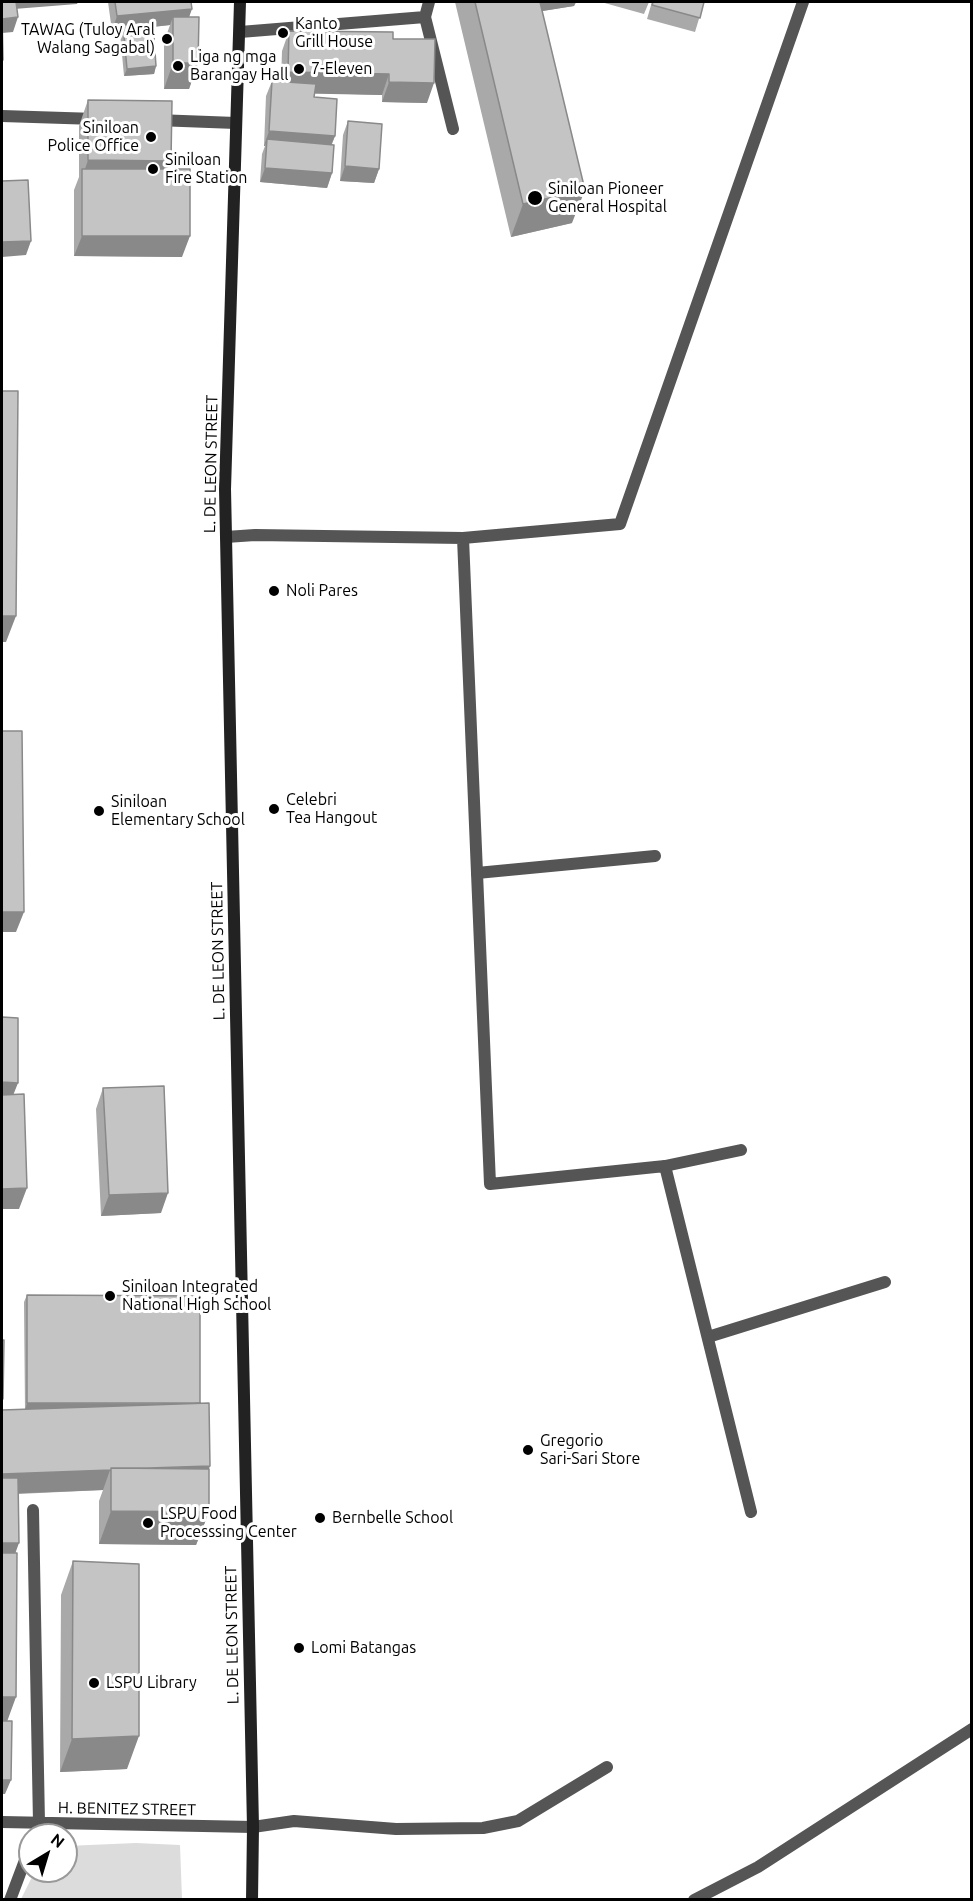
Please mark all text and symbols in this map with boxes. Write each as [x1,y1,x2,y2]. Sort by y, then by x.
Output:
place label: Kanto Grill House [295,14,373,52]
place label: TAWAG (Tuloy Aral Walang Sagabal) [21,20,155,58]
marker: Kanto Grill House [276,26,290,40]
marker: TAWAG (Tuloy Aral Walang Sagabal) [160,32,174,46]
place label: Liga ng mga Barangay Hall [190,47,288,85]
marker: Liga ng mga Barangay Hall [171,59,185,73]
place label: 7-Eleven [311,59,372,79]
marker: 7-Eleven [292,62,306,76]
place label: Siniloan Police Office [48,118,139,156]
marker: Siniloan Police Office [144,130,158,144]
place label: Siniloan Fire Station [165,150,247,188]
marker: Siniloan Fire Station [146,162,160,176]
place label: Siniloan Pioneer General Hospital [548,179,667,217]
marker: Siniloan Pioneer General Hospital [526,189,544,207]
street label: L. DE LEON STREET [200,395,222,533]
place label: Noli Pares [286,581,358,601]
marker: Noli Pares [267,584,281,598]
place label: Celebri Tea Hangout [286,790,377,828]
place label: Siniloan Elementary School [111,792,245,830]
marker: Celebri Tea Hangout [267,802,281,816]
marker: Siniloan Elementary School [92,804,106,818]
street label: L. DE LEON STREET [207,882,229,1020]
place label: Siniloan Integrated National High School [122,1277,271,1315]
marker: Siniloan Integrated National High School [103,1289,117,1303]
place label: Gregorio Sari-Sari Store [540,1431,640,1469]
marker: Gregorio Sari-Sari Store [521,1443,535,1457]
place label: LSPU Food Processsing Center [160,1504,297,1542]
place label: Bernbelle School [332,1508,453,1528]
marker: Bernbelle School [313,1511,327,1525]
marker: LSPU Food Processsing Center [141,1516,155,1530]
street label: L. DE LEON STREET [221,1566,243,1704]
place label: Lomi Batangas [311,1638,416,1658]
marker: Lomi Batangas [292,1641,306,1655]
place label: LSPU Library [106,1673,197,1693]
marker: LSPU Library [87,1676,101,1690]
street label: H. BENITEZ STREET [58,1798,196,1820]
north arrow [18,1823,78,1883]
text: N [48,1830,68,1851]

